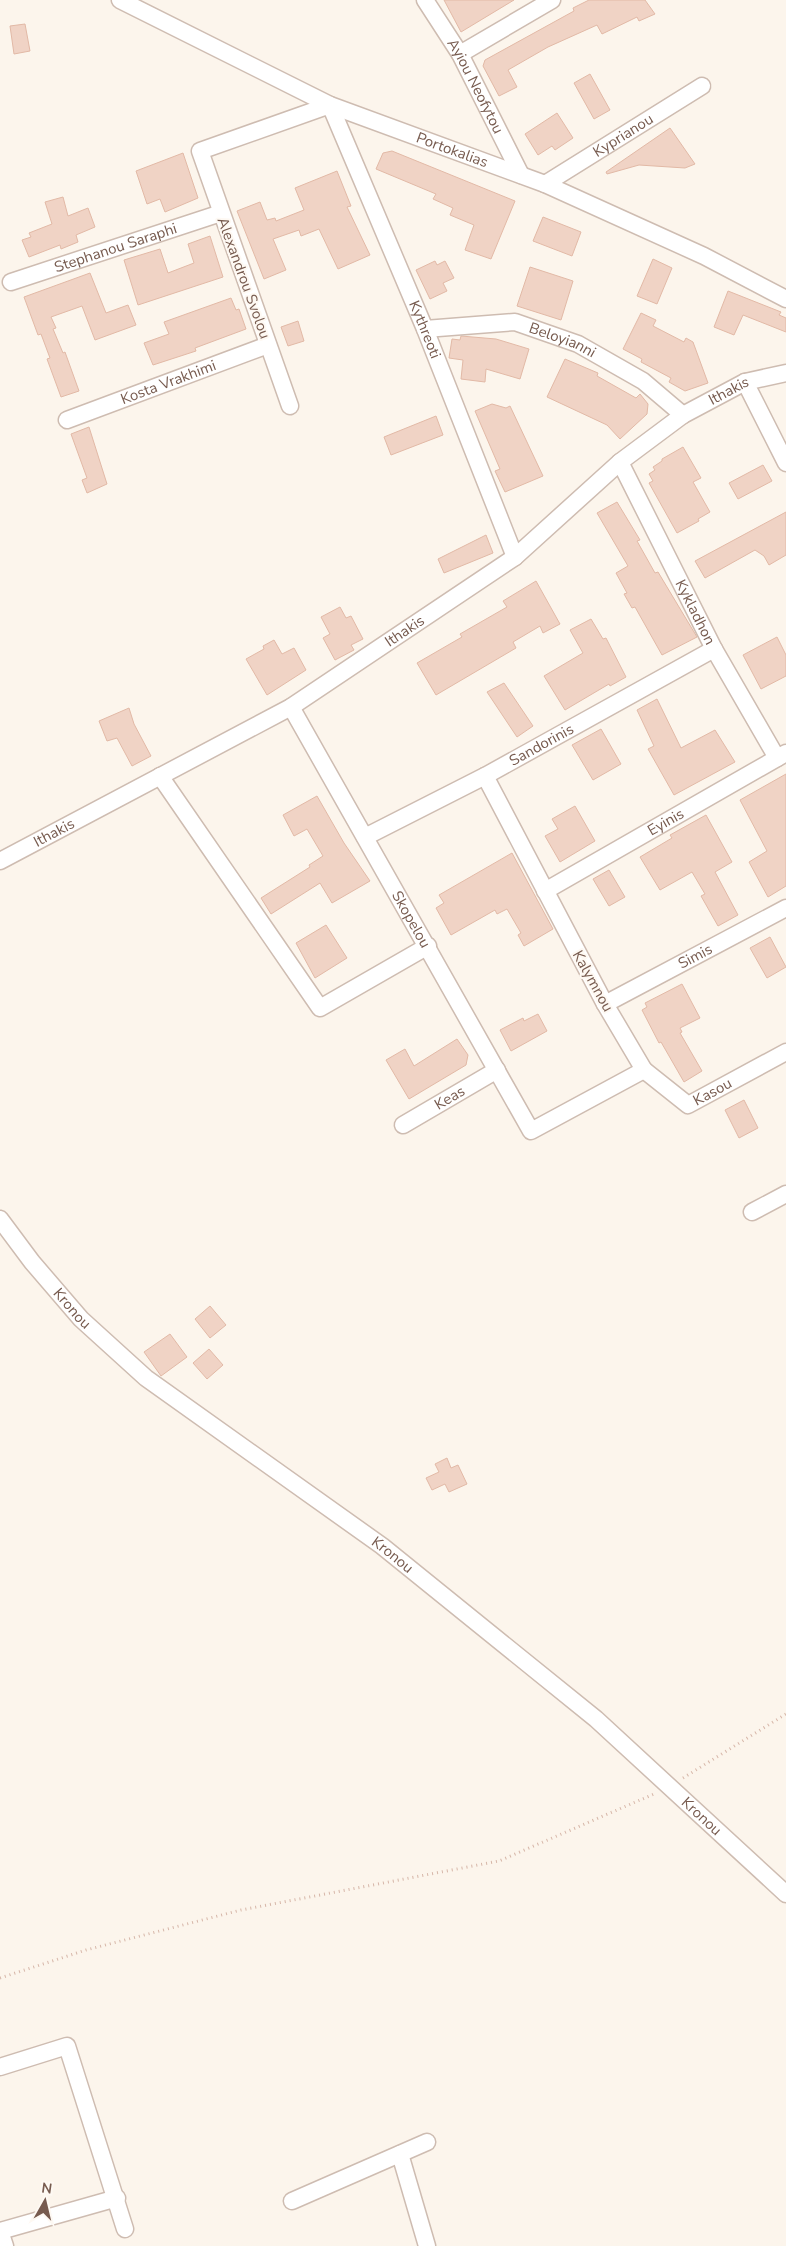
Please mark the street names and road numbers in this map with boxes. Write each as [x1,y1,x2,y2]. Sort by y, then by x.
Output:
street label: Ayiou Neofytou [443,35,508,137]
street label: Kyprianou [589,109,657,162]
street label: Portokalias [413,128,491,172]
street label: Alexandrou Svolou [213,214,275,342]
street label: Stephanou Saraphi [52,218,179,277]
street label: Kythreoti [404,297,446,361]
street label: Beloyianni [526,318,600,362]
street label: Kosta Vrakhimi [118,355,219,409]
street label: Ithakis [705,371,751,410]
street label: Kykladhon [671,576,720,648]
street label: Ithakis [381,610,428,651]
street label: Sandorinis [505,719,577,771]
street label: Eyinis [644,804,688,840]
street label: Ithakis [30,813,78,852]
street label: Skopelou [387,887,435,952]
street label: Simis [674,939,716,974]
street label: Kalymnou [568,947,618,1015]
street label: Kasou [689,1073,735,1110]
street label: Keas [431,1081,469,1115]
street label: Kronou [49,1284,95,1333]
street label: Kronou [368,1532,418,1578]
street label: Kronou [677,1793,726,1840]

